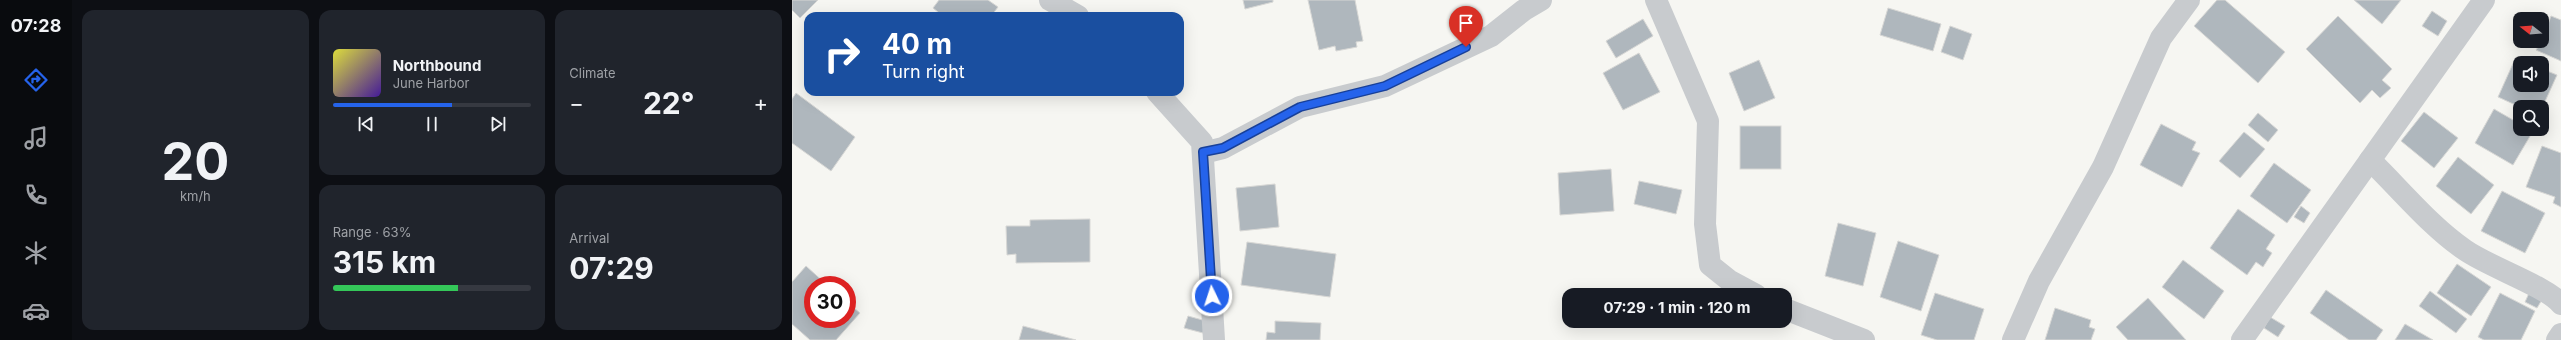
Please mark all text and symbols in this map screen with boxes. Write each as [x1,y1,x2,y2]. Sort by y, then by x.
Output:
pin [1449,6,1483,47]
icon: arrive [1455,12,1477,34]
north arrow [2513,12,2549,48]
map controls [2513,12,2549,136]
text: 07:28 [11,15,61,36]
text: 40 m [882,27,952,61]
icon: right [816,28,868,80]
text: Northbound [393,56,481,75]
button: sound [2513,56,2549,92]
text: Turn right [882,61,965,82]
text: Climate [569,65,616,81]
icon: directions [22,66,50,94]
text: June Harbor [393,75,469,91]
text: 22° [643,85,694,121]
text: − [569,90,584,116]
text: + [753,90,768,116]
button: search [2513,100,2549,136]
icon: previous [355,113,377,135]
icon: pause [421,113,443,135]
icon: next [487,113,509,135]
icon: music [22,124,50,152]
text: 20 [161,130,229,193]
icon: phone [22,181,50,209]
text: km/h [180,188,211,204]
text: Range · 63% [333,224,411,240]
text: Arrival [569,230,609,246]
icon: climate [22,239,50,267]
text: 315 km [333,244,436,280]
text: 07:29 [569,250,654,286]
position arrow [1191,275,1233,317]
speed limit sign: 30 [804,276,856,328]
icon: car [22,297,50,325]
text: 07:29 · 1 min · 120 m [1604,298,1750,317]

